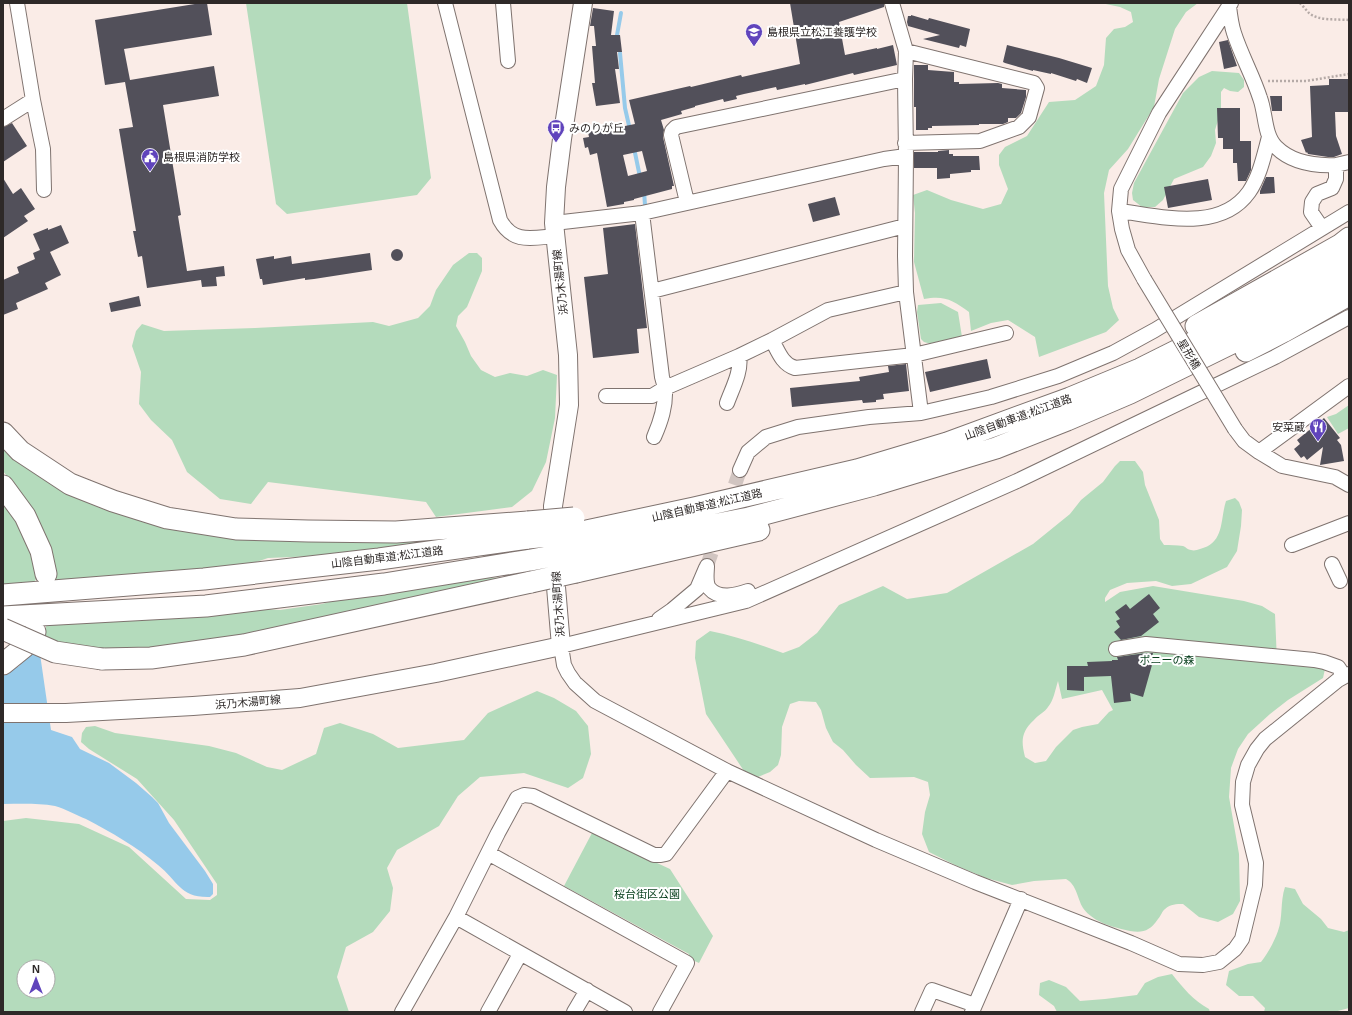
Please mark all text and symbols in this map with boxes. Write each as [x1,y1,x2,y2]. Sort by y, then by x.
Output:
school or university icon: 島根県立松江養護学校 [744,22,764,47]
place label: 島根県立松江養護学校 [767,26,877,38]
bus stop icon: みのりが丘 [546,118,566,143]
place label: みのりが丘 [569,122,624,134]
public building icon: 島根県消防学校 [140,147,160,172]
place label: 島根県消防学校 [163,151,240,163]
street label: 浜乃木湯町線 [551,249,569,315]
street label: 星形橋 [1175,337,1203,371]
street label: 山陰自動車道;松江道路 [963,392,1073,442]
restaurant icon: 安菜蔵 [1308,417,1328,442]
place label: 安菜蔵 [1272,421,1305,433]
street label: 山陰自動車道;松江道路 [651,486,763,524]
street label: 山陰自動車道;松江道路 [330,544,444,570]
street label: 浜乃木湯町線 [550,571,566,637]
park label: ポニーの森 [1140,654,1195,666]
street label: 浜乃木湯町線 [215,693,281,711]
park label: 桜台街区公園 [614,888,680,900]
north arrow [16,959,56,999]
text: N [32,963,40,975]

